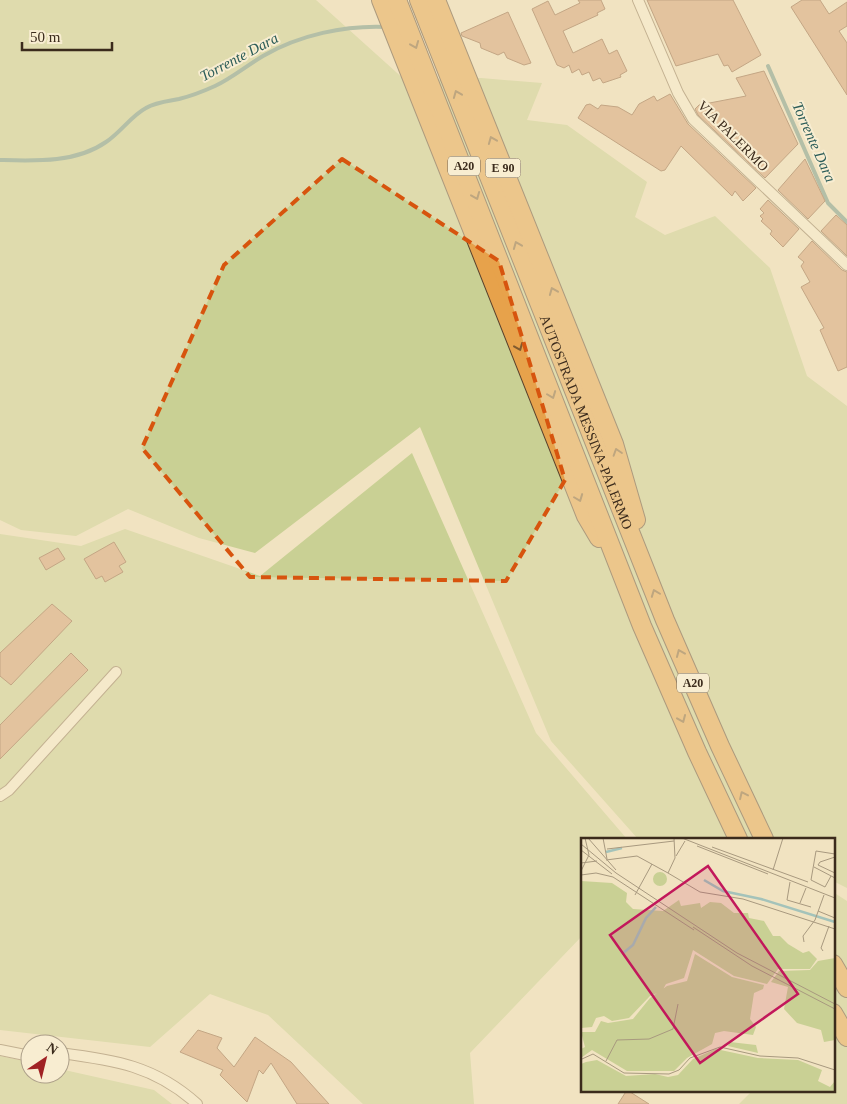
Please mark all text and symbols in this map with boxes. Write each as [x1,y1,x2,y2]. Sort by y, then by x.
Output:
scale bar [22,20,112,52]
text: 50 m [30,29,61,45]
water label: Torrente Dara [197,30,281,84]
one-way arrow [409,40,420,49]
one-way arrow [452,90,463,99]
street label: VIA PALERMO [695,98,771,174]
water label: Torrente Dara [789,99,839,185]
one-way arrow [488,136,498,145]
road number: A20 [448,157,480,176]
road number: E 90 [486,158,520,178]
one-way arrow [469,191,480,200]
one-way arrow [512,241,523,250]
one-way arrow [548,287,559,296]
street label: AUTOSTRADA MESSINA-PALERMO [537,313,636,531]
one-way arrow [513,343,523,351]
one-way arrow [546,390,556,399]
one-way arrow [612,448,622,457]
one-way arrow [573,494,583,502]
one-way arrow [651,590,661,598]
one-way arrow [675,649,686,658]
road number: A20 [677,674,709,692]
one-way arrow [676,714,687,723]
one-way arrow [739,791,749,800]
inset map [581,838,834,1092]
north arrow [20,1034,70,1084]
text: N [44,1040,61,1058]

